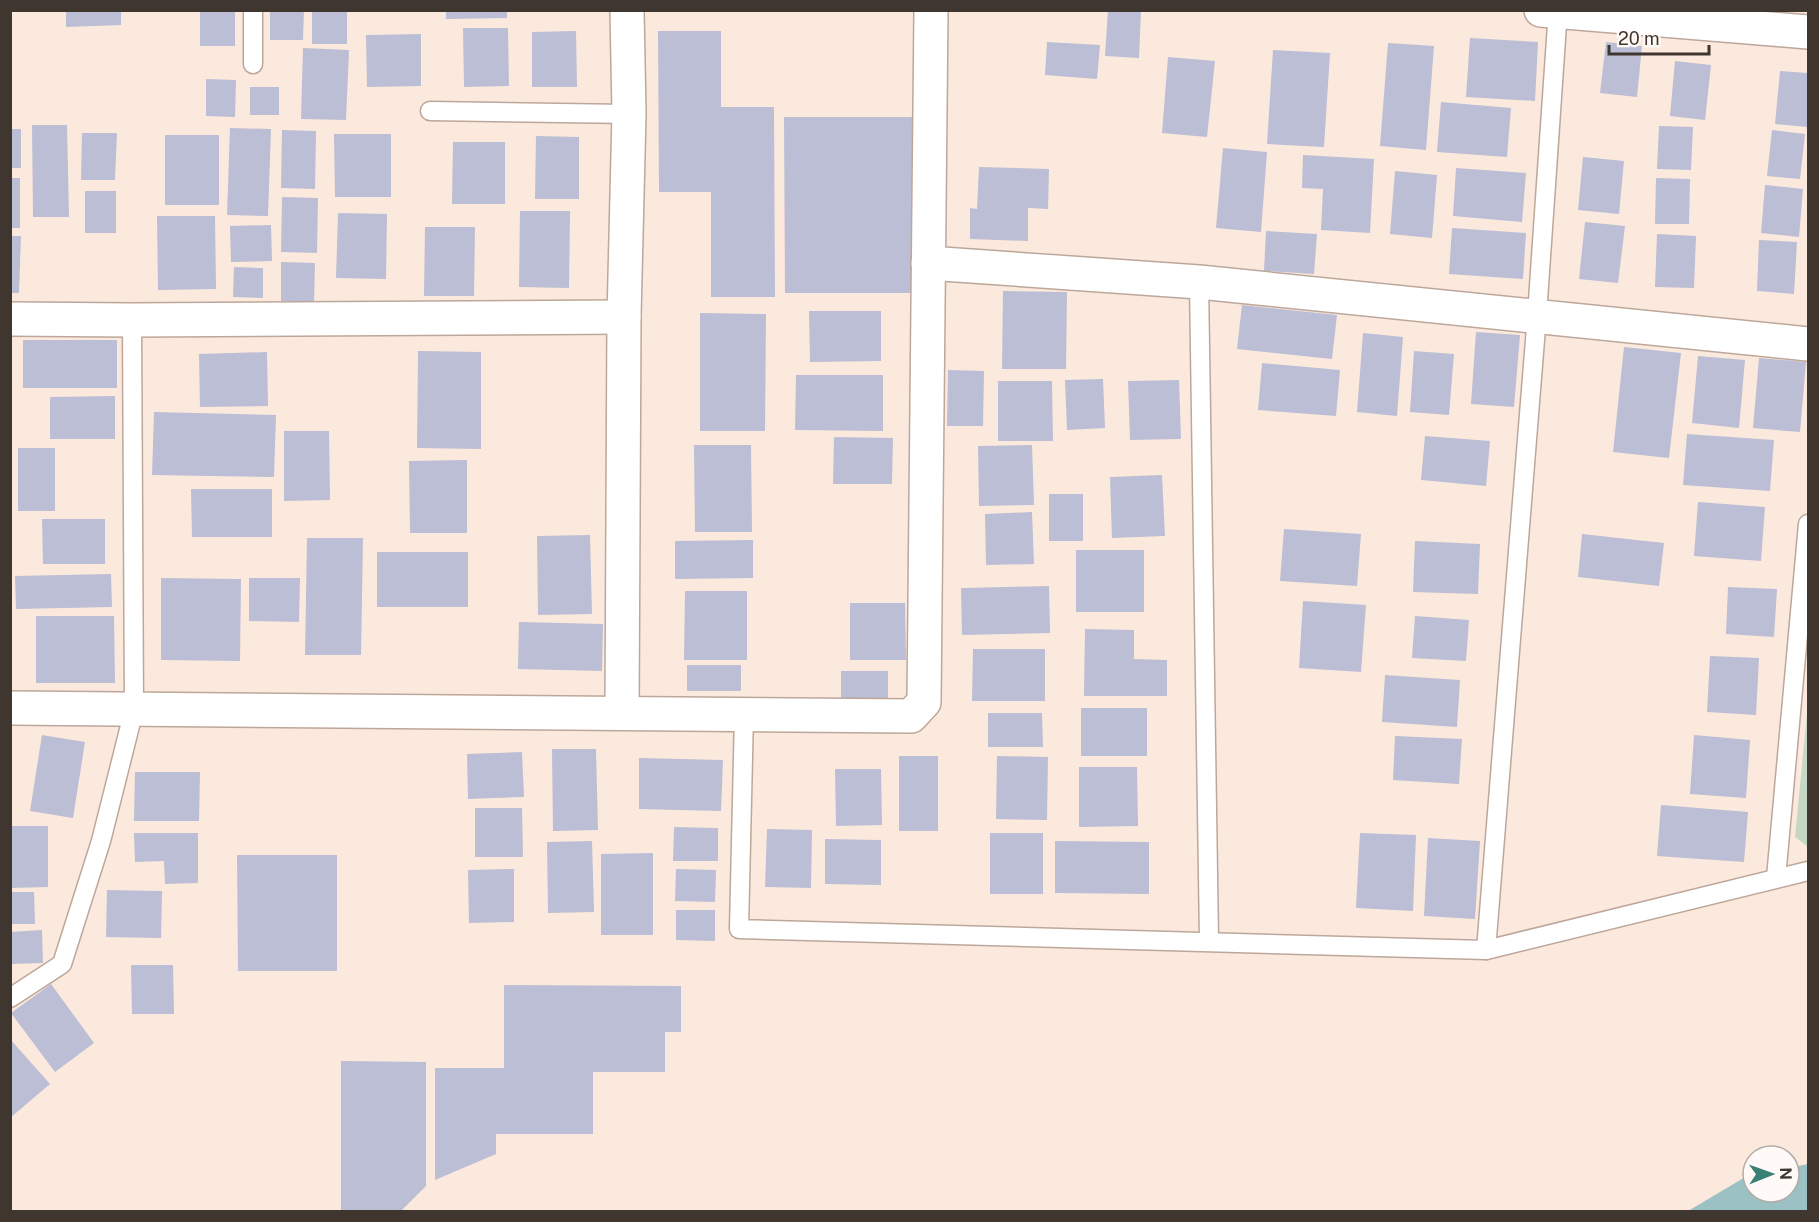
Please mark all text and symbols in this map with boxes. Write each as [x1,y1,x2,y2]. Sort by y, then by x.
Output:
scale bar [1609,18,1710,56]
text: 20 m [1618,28,1660,49]
north arrow [1741,1144,1801,1204]
text: N [1776,1167,1795,1180]

